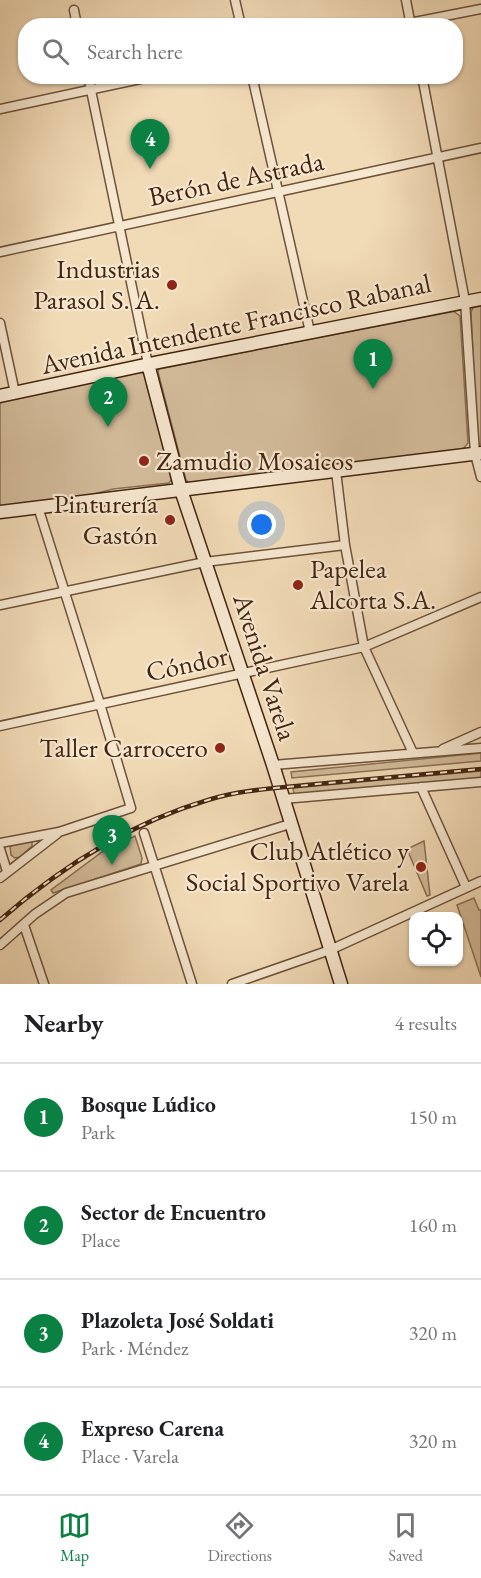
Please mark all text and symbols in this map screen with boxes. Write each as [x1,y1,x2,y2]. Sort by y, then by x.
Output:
search box [18,18,463,84]
icon: search [39,35,72,68]
text: Search here [87,37,182,66]
pin: 4 [130,120,170,169]
street label: Berón de Astrada [145,143,327,214]
place label: Industrias Parasol S. A. [33,251,160,317]
street label: Avenida Intendente Francisco Rabanal [37,265,434,382]
marker: Industrias Parasol S. A. [165,278,179,292]
pin: 1 [354,340,392,389]
pin: 2 [88,378,128,427]
place label: Zamudio Mosaicos [156,443,353,478]
marker: Zamudio Mosaicos [137,454,151,468]
place label: Pinturería Gastón [54,486,158,552]
your location [247,510,276,539]
marker: Pinturería Gastón [163,513,177,527]
place label: Papelea Alcorta S.A. [309,551,436,617]
marker: Papelea Alcorta S.A. [291,578,305,592]
street label: Avenida Varela [225,588,306,745]
street label: Cóndor [143,638,231,689]
place label: Taller Carrocero [39,730,208,765]
marker: Taller Carrocero [213,741,227,755]
pin: 3 [92,816,132,865]
place label: Club Atlético y Social Sportivo Varela [186,833,409,899]
marker: Club Atlético y Social Sportivo Varela [414,860,428,874]
map controls [409,912,463,966]
button: locate [409,912,463,966]
text: Nearby [24,1006,104,1040]
text: 4 results [394,1010,457,1036]
text: Bosque Lúdico [81,1090,216,1119]
text: 1 [38,1104,49,1130]
text: 150 m [409,1104,457,1130]
text: Park [81,1119,115,1145]
text: Sector de Encuentro [81,1198,266,1227]
text: 2 [38,1212,49,1238]
text: 160 m [409,1212,457,1238]
text: Place [81,1227,120,1253]
text: Plazoleta José Soldati [81,1306,274,1335]
text: 3 [38,1320,49,1346]
text: 320 m [409,1320,457,1346]
text: Park · Méndez [81,1335,189,1361]
text: Expreso Carena [81,1414,224,1443]
text: 4 [38,1428,49,1454]
text: 320 m [409,1428,457,1454]
text: Place · Varela [81,1443,179,1469]
tab: Map [58,1509,91,1566]
tab: Directions [208,1509,272,1566]
tab: Saved [388,1509,423,1566]

